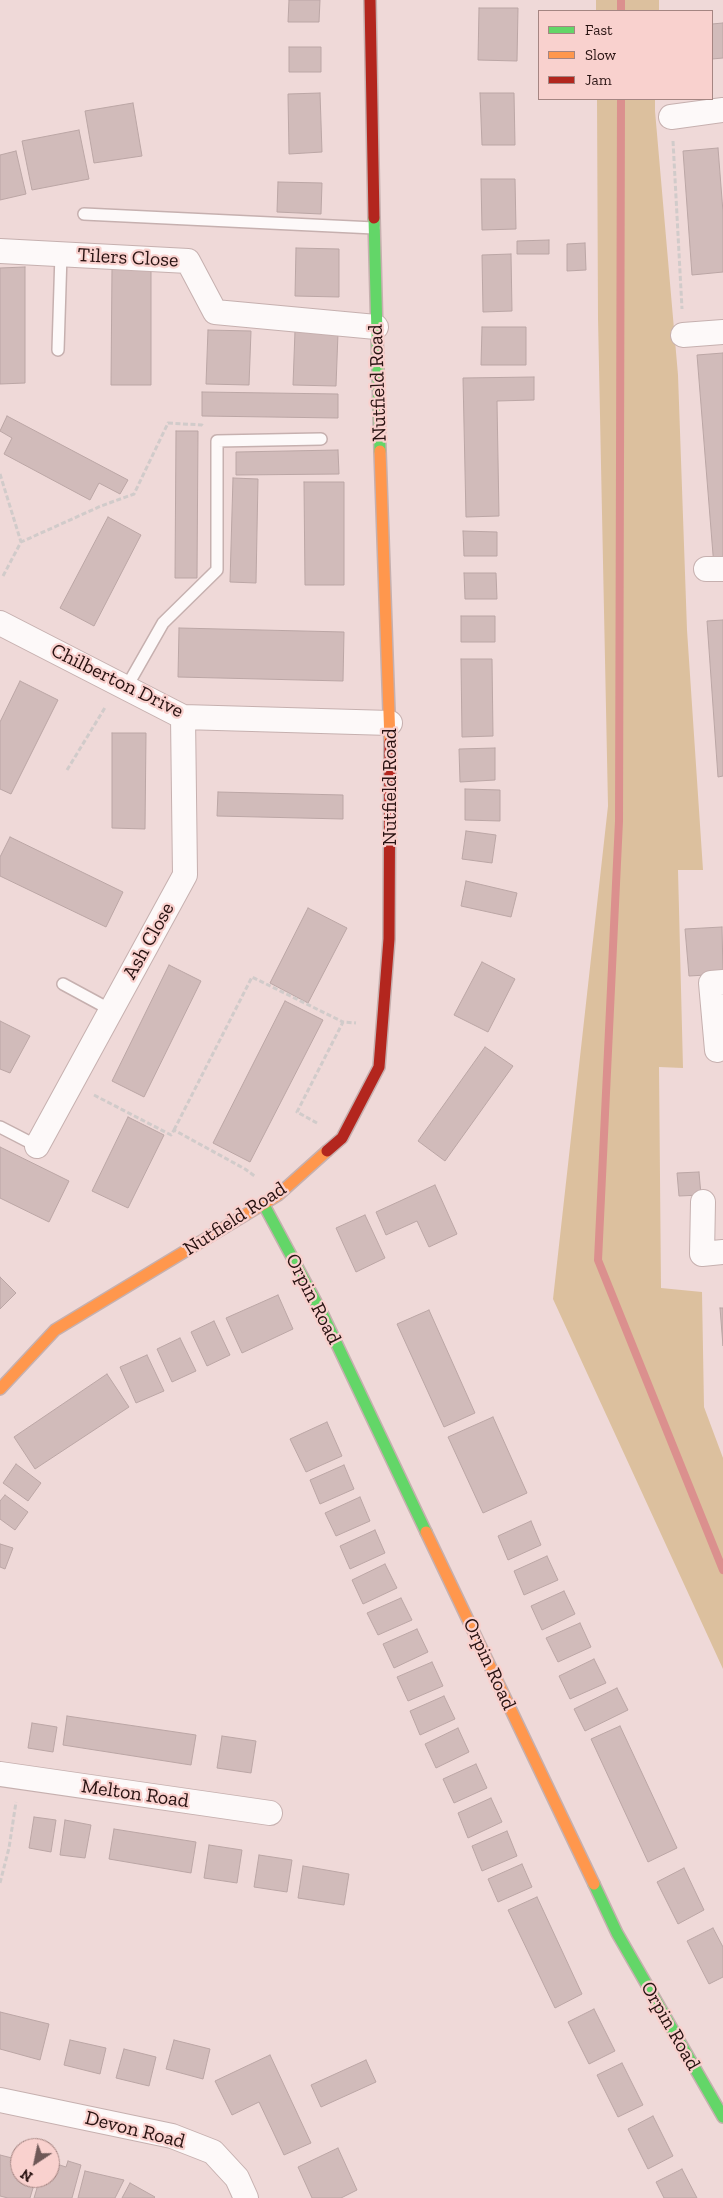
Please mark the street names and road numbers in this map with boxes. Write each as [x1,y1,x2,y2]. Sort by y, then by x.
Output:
street label: Tilers Close [77,243,179,273]
street label: Nutfield Road [364,324,392,442]
street label: Chilberton Drive [47,639,187,723]
street label: Nutfield Road [378,728,402,846]
street label: Ash Close [118,898,180,984]
street label: Nutfield Road [179,1177,291,1261]
street label: Orpin Road [280,1250,346,1348]
street label: Orpin Road [457,1614,521,1714]
street label: Melton Road [80,1775,190,1813]
street label: Orpin Road [635,1977,705,2075]
street label: Devon Road [82,2106,188,2154]

